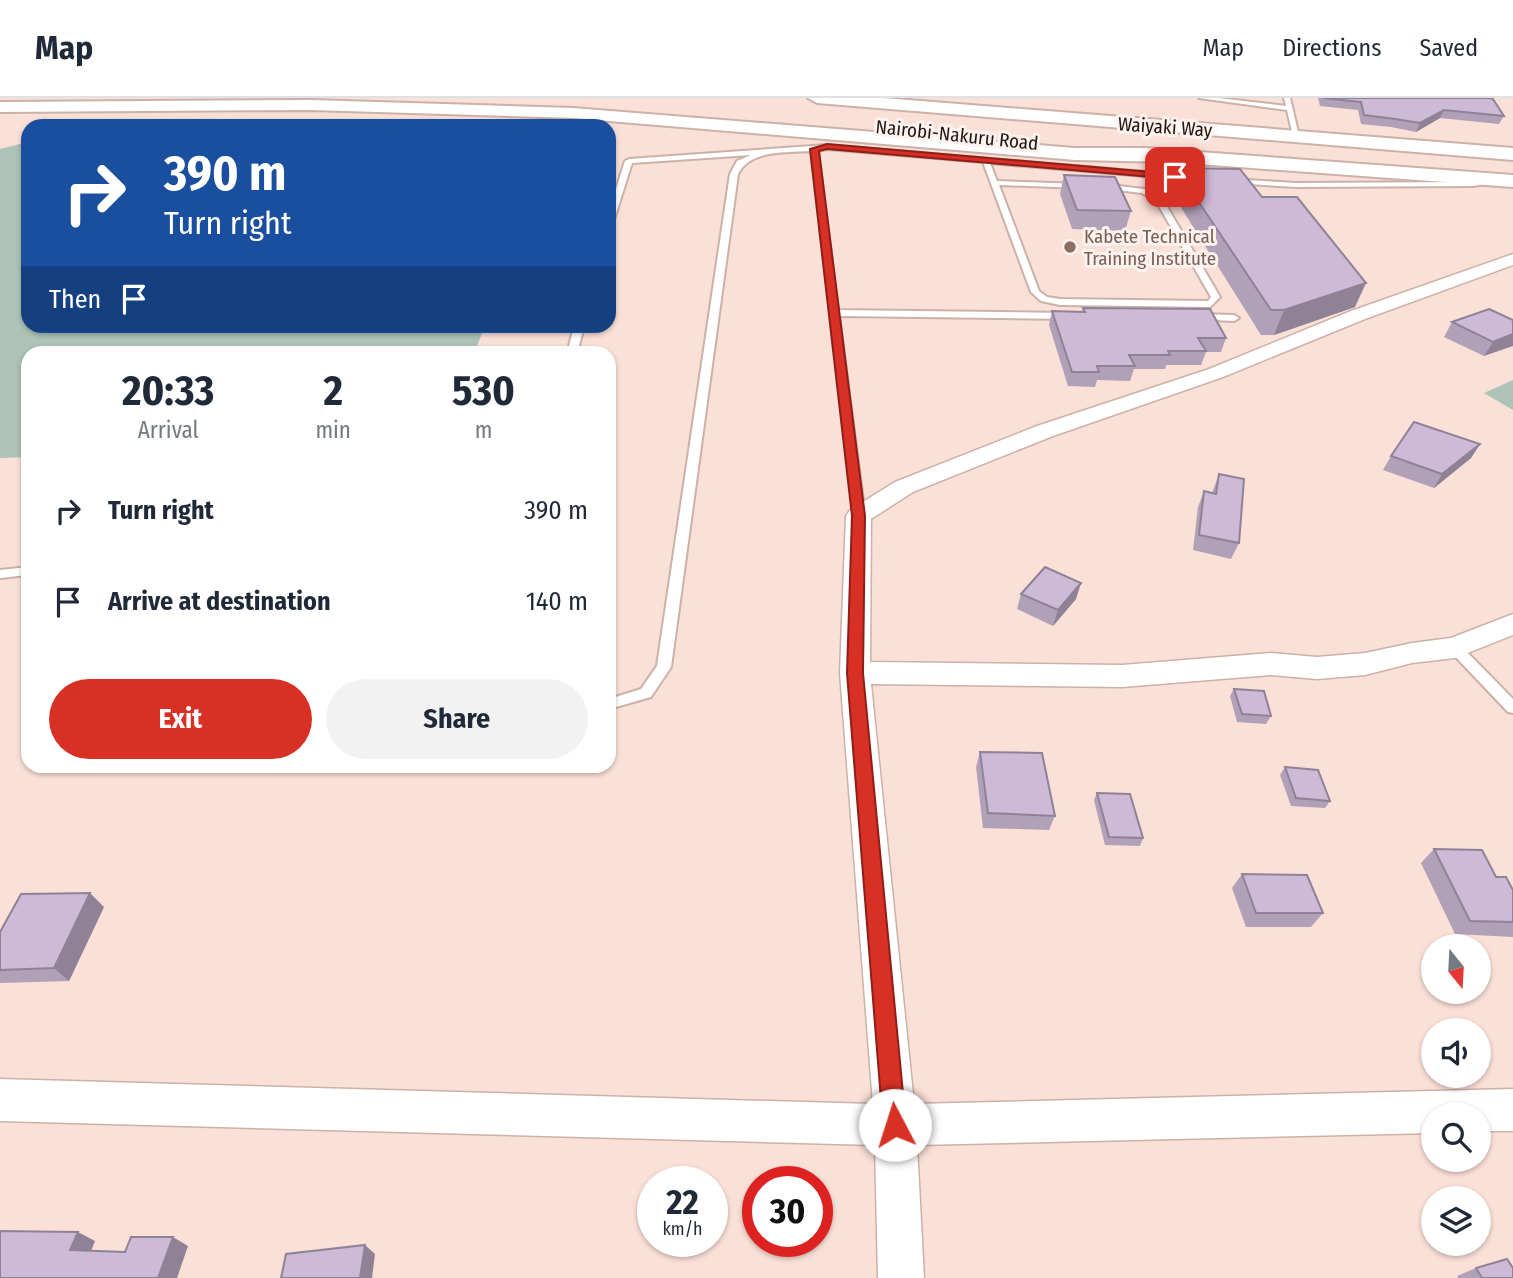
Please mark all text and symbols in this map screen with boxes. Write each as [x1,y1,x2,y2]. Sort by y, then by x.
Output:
text: Map [35,28,93,68]
text: Map [1203,34,1244,62]
text: Directions [1282,34,1381,62]
text: Saved [1419,34,1478,62]
street label: Waiyaki Way [1117,112,1213,142]
street label: Nairobi-Nakuru Road [874,115,1040,155]
text: 390 m [164,144,286,203]
icon: right [49,147,140,238]
pin [1145,147,1205,207]
icon: arrive [1156,158,1194,196]
text: Turn right [164,204,291,242]
place label: Kabete Technical Training Institute [1084,225,1216,270]
marker: Kabete Technical Training Institute [1062,239,1078,255]
icon: arrive [115,280,153,318]
text: Then [49,284,101,315]
text: 20:33 [122,366,214,416]
text: 2 [323,366,343,416]
text: 530 [452,366,515,416]
text: Arrival [138,416,199,444]
text: min [315,416,351,444]
text: m [475,416,492,444]
icon: right [49,492,87,530]
text: Turn right [108,495,214,526]
text: 390 m [524,495,588,526]
icon: arrive [49,583,87,621]
text: Arrive at destination [108,586,331,617]
text: 140 m [526,586,588,617]
button: Exit [49,679,312,759]
button: Share [326,679,588,759]
north arrow [1421,934,1491,1004]
map controls [1421,934,1491,1256]
button: sound [1421,1018,1491,1088]
position arrow [858,1088,932,1162]
button: search [1421,1102,1491,1172]
speed limit sign: 30 [742,1166,833,1257]
text: 22 [666,1181,699,1223]
button: layers [1421,1186,1491,1256]
text: km/h [662,1218,703,1240]

